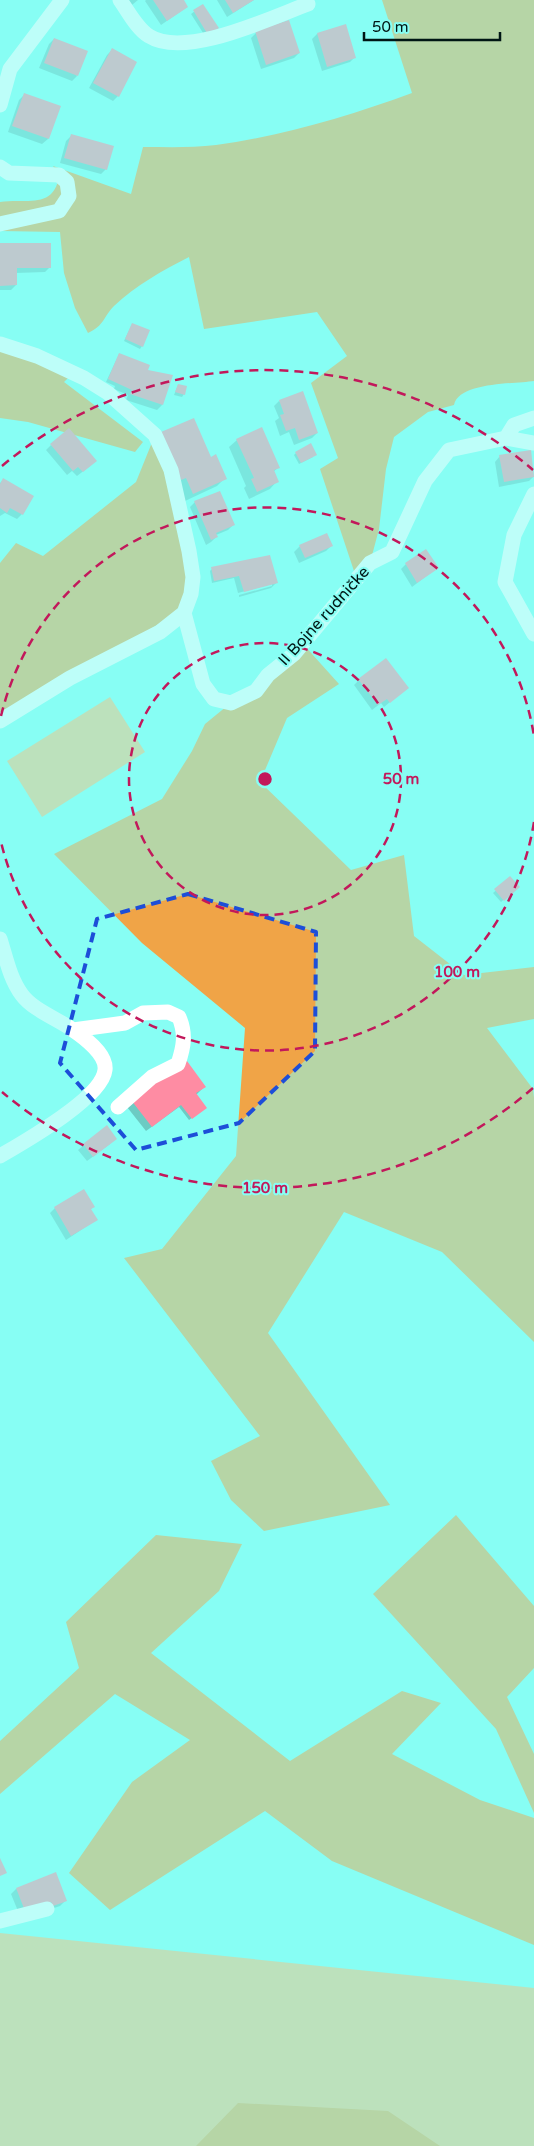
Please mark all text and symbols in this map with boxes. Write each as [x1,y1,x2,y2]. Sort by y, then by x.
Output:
scale bar [364,10,500,42]
text: 50 m [372,18,409,36]
street label: II Bojne rudničke [274,562,374,670]
centre of rings [256,770,274,788]
text: 50 m [383,770,419,788]
text: 100 m [434,963,480,981]
text: 150 m [242,1179,288,1197]

